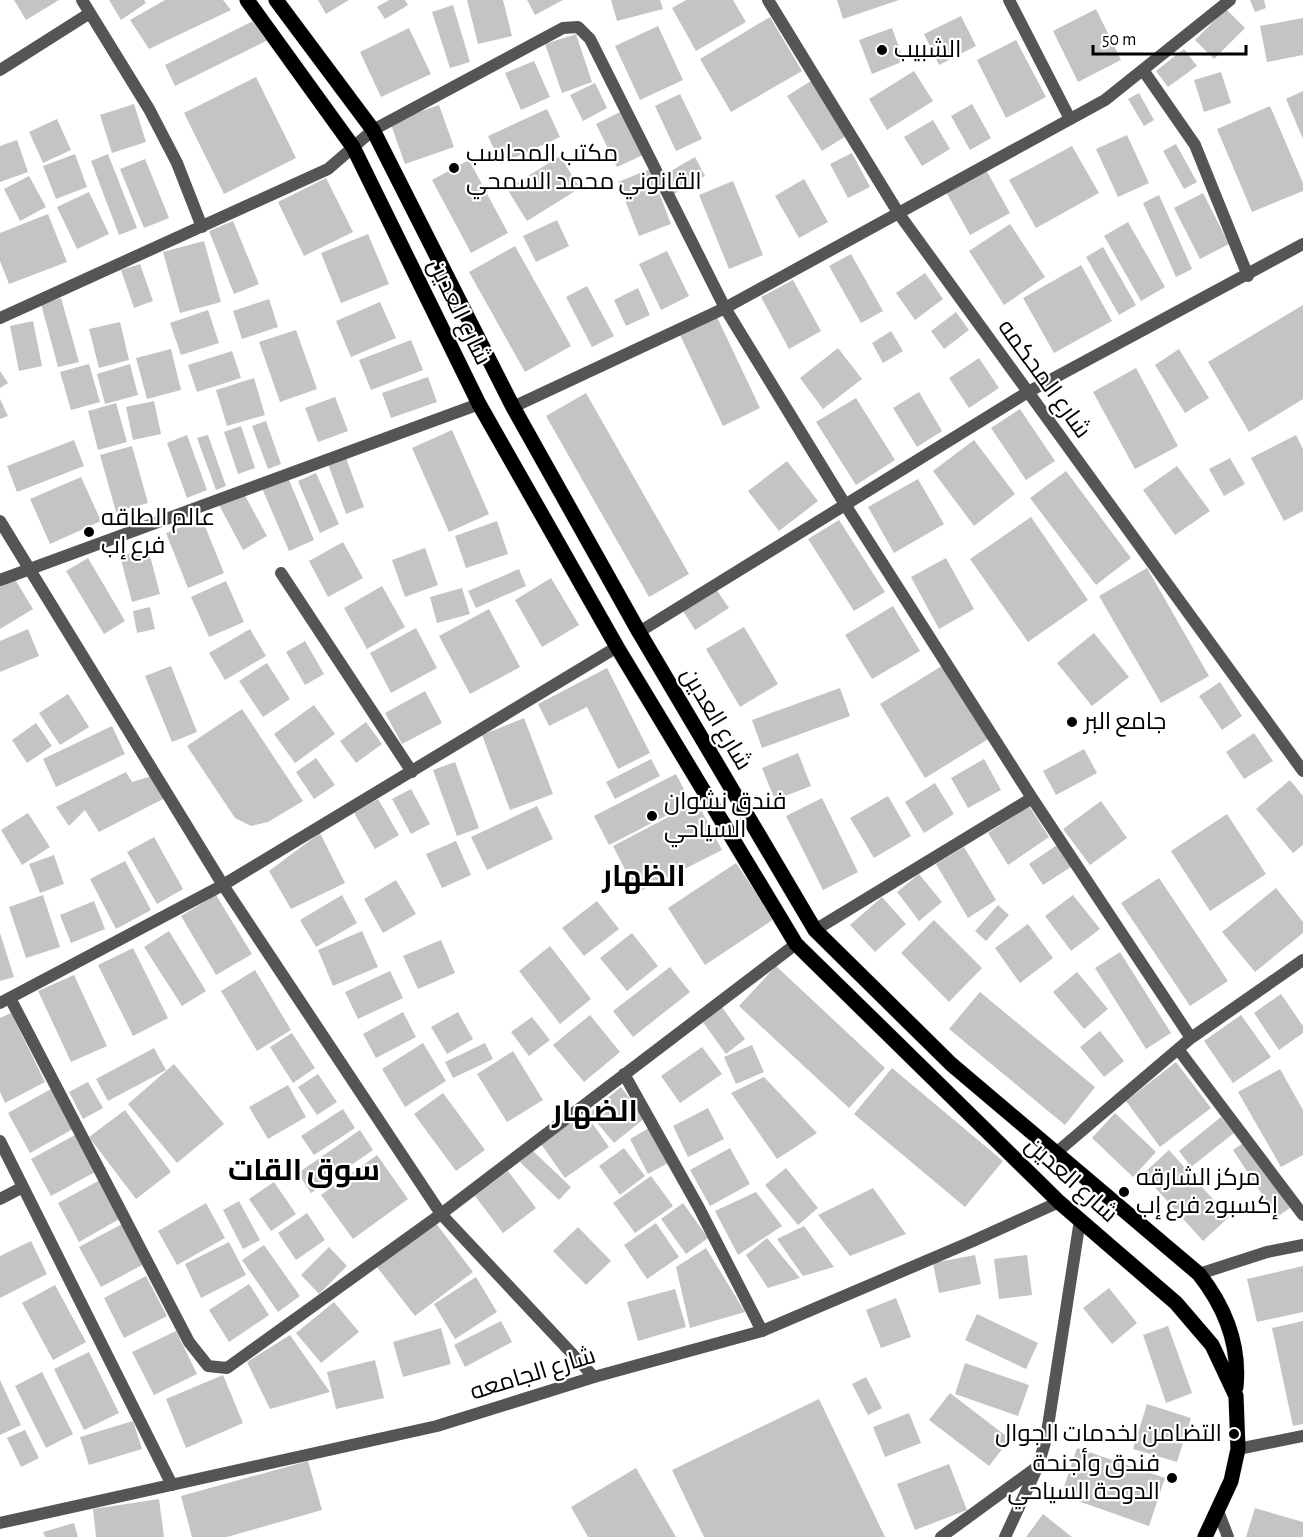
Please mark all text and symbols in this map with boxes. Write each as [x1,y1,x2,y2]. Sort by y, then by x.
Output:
scale bar [1093,18,1246,56]
text: 50 m [1102,31,1136,49]
place label: الشبيب [894,37,961,62]
marker: الشبيب [875,43,889,57]
place label: مكتب المحاسب القانوني محمد السمحي [466,142,702,200]
marker: مكتب المحاسب القانوني محمد السمحي [447,161,461,175]
street label: شارع العدين [420,255,496,370]
street label: شارع المحكمه [991,315,1096,444]
place label: عالم الطاقه فرع إب [101,506,215,561]
marker: عالم الطاقه فرع إب [82,525,96,539]
street label: شارع العدين [674,663,757,776]
place label: جامع البر [1082,710,1166,737]
marker: جامع البر [1065,715,1079,729]
place label: فندق نشوان السياحي [664,789,787,848]
marker: فندق نشوان السياحي [645,809,659,823]
district label: الظهار [601,862,686,894]
district label: الضهار [551,1097,638,1129]
street label: شارع العدين [1018,1132,1122,1230]
district label: سوق القات [228,1156,380,1188]
place label: مركز الشارقه إكسبو2 فرع إب [1136,1165,1278,1221]
marker: مركز الشارقه إكسبو2 فرع إب [1117,1185,1131,1199]
street label: شارع الجامعه [467,1343,599,1407]
place label: التضامن لخدمات الجوال [995,1422,1222,1447]
marker: التضامن لخدمات الجوال [1227,1427,1241,1441]
place label: فندق وأجنحة الدوحة السياحي [1008,1447,1160,1510]
marker: فندق وأجنحة الدوحة السياحي [1165,1471,1179,1485]

